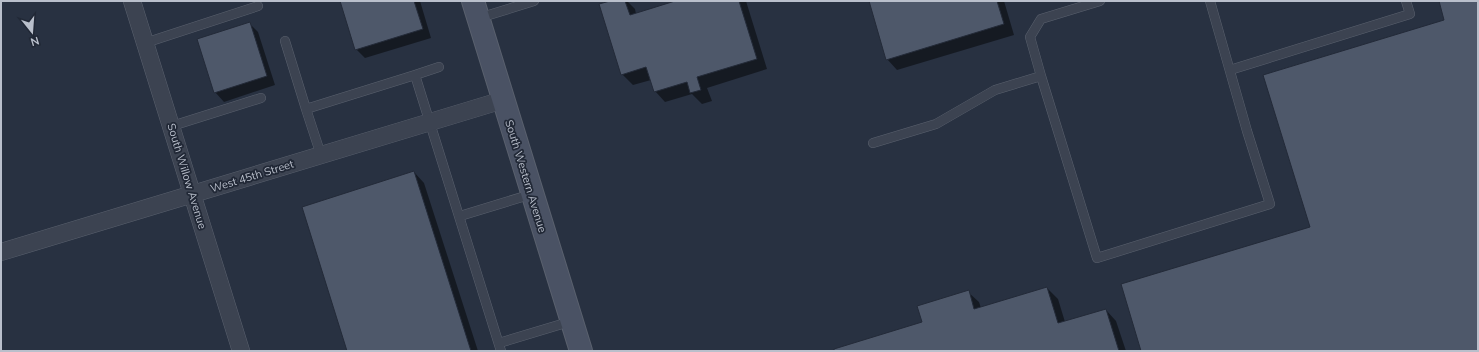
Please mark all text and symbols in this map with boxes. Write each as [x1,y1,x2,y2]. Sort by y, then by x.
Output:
north arrow [12,12,52,52]
text: N [29,34,41,49]
street label: South Western Avenue [502,118,550,234]
street label: South Willow Avenue [164,122,210,231]
street label: West 45th Street [209,157,296,195]

